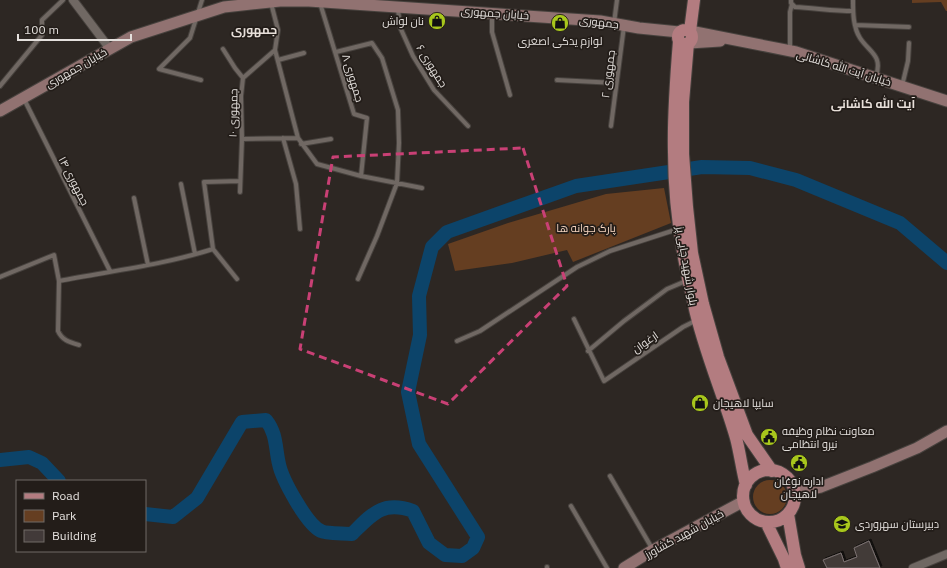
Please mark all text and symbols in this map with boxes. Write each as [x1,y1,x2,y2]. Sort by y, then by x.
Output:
street label: خیابان جمهوری [460,4,530,22]
shop icon: نان لواش [427,11,447,31]
shop icon: لوازم یدکی اصغری [550,13,570,33]
street label: جمهوری [578,13,620,31]
place label: نان لواش [382,14,424,28]
scale bar [18,16,131,42]
text: 100 m [24,22,59,37]
district label: جمهوری [231,22,277,38]
place label: لوازم یدکی اصغری [518,34,602,49]
street label: جمهوری ۶ [413,42,451,90]
street label: خیابان جمهوری [43,45,109,91]
street label: خیابان آیت الله کاشانی [795,46,893,89]
street label: جمهوری ۲ [598,49,618,99]
street label: جمهوری ۸ [339,52,367,104]
street label: جمهوری ۱۰ [226,89,240,137]
district label: آیت الله کاشانی [831,95,915,112]
street label: جمهوری ۱۴ [56,154,92,208]
park label: پارک جوانه ها [556,221,616,235]
street label: بلوار شهید چایی پز [673,224,701,307]
street label: ارغوان [629,328,661,356]
shop icon: سایپا لاهیجان [690,393,710,413]
place label: سایپا لاهیجان [713,396,774,410]
place label: معاونت نظام وظیفه نیرو انتظامی [782,424,875,451]
public building icon: معاونت نظام وظیفه نیرو انتظامی [759,427,779,447]
public building icon: اداره نوغان لاهیجان [789,453,809,473]
place label: اداره نوغان لاهیجان [774,474,824,501]
legend [16,480,146,552]
text: Road [52,488,80,503]
street label: خیابان شهید کشاورز [641,507,726,562]
text: Park [52,508,77,523]
school or university icon: دبیرستان سهروردی [832,514,852,534]
place label: دبیرستان سهروردی [855,517,939,531]
text: Building [52,528,97,543]

